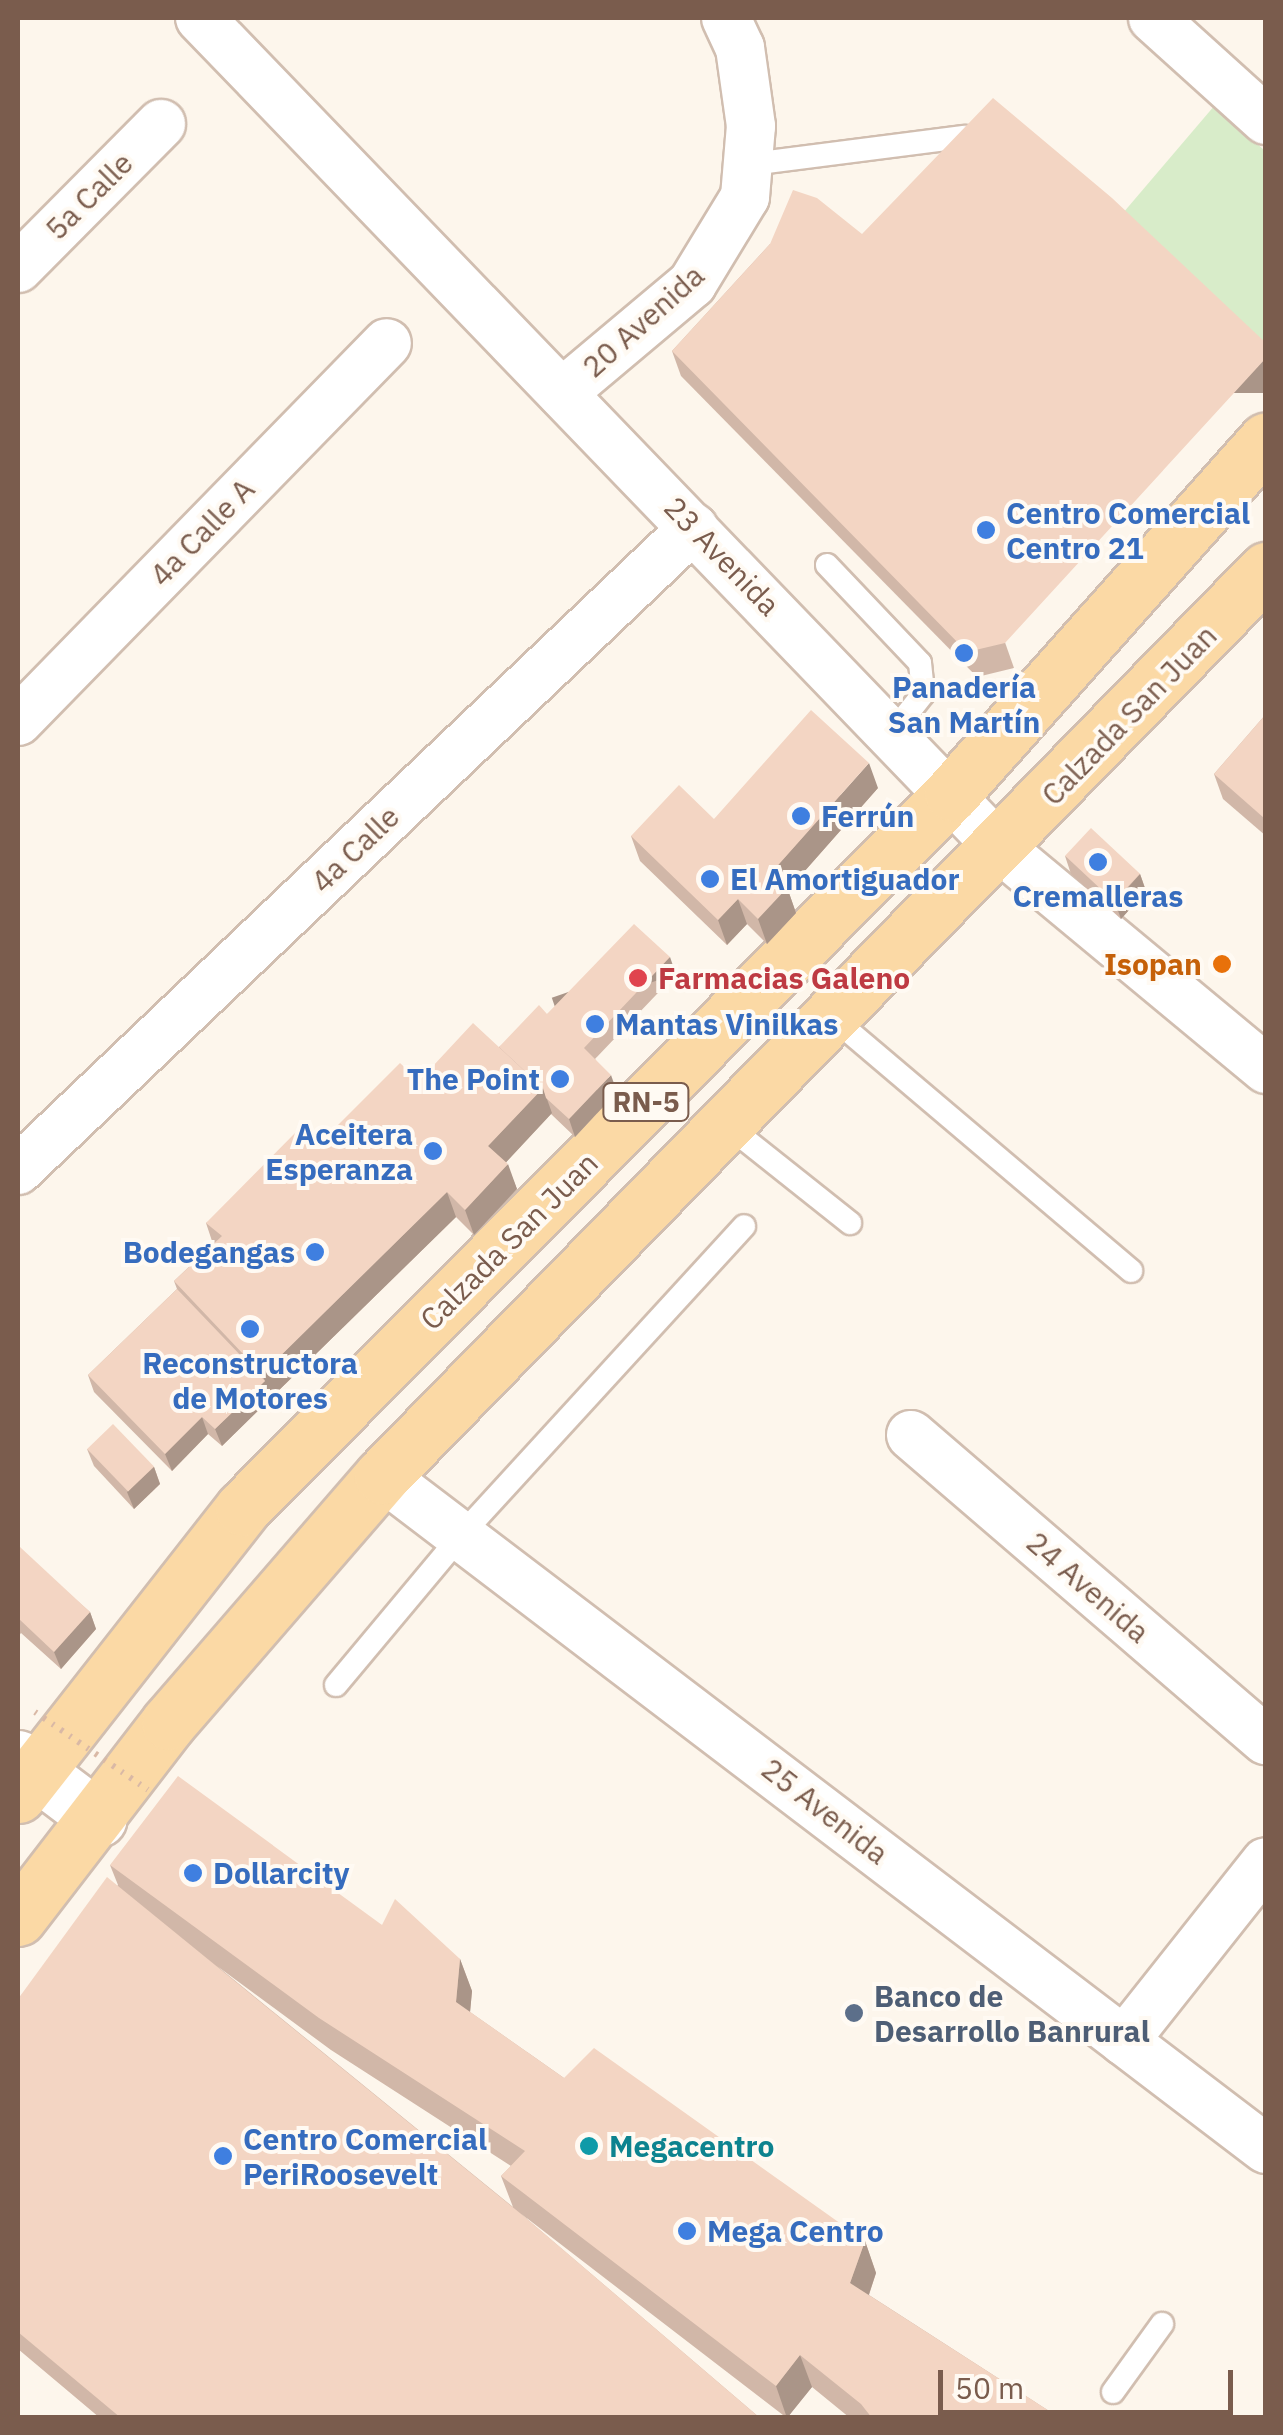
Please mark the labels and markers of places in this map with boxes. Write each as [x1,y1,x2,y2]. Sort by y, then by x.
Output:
place label: Centro Comercial Centro 21 [1006,495,1250,566]
marker: Centro Comercial Centro 21 [975,519,997,541]
marker: Panadería San Martín [953,642,975,664]
place label: Panadería San Martín [888,669,1040,740]
place label: Ferrún [821,798,914,834]
marker: Ferrún [790,805,812,827]
marker: Cremalleras [1087,851,1109,873]
place label: El Amortiguador [730,861,960,897]
marker: El Amortiguador [699,868,721,890]
place label: Cremalleras [1013,878,1183,914]
place label: Isopan [1104,946,1202,982]
marker: Isopan [1211,953,1233,975]
place label: Farmacias Galeno [658,960,910,996]
marker: Farmacias Galeno [627,967,649,989]
place label: Mantas Vinilkas [615,1006,838,1042]
marker: Mantas Vinilkas [584,1013,606,1035]
place label: The Point [407,1061,540,1097]
marker: The Point [549,1068,571,1090]
place label: Aceitera Esperanza [265,1116,413,1186]
marker: Aceitera Esperanza [422,1140,444,1162]
place label: Bodegangas [123,1234,295,1270]
marker: Bodegangas [304,1241,326,1263]
marker: Reconstructora de Motores [239,1318,261,1340]
place label: Reconstructora de Motores [142,1345,358,1416]
place label: Dollarcity [213,1855,349,1891]
marker: Dollarcity [182,1862,204,1884]
place label: Banco de Desarrollo Banrural [874,1978,1150,2048]
marker: Banco de Desarrollo Banrural [843,2002,865,2024]
place label: Centro Comercial PeriRoosevelt [243,2121,487,2192]
place label: Megacentro [609,2128,774,2164]
marker: Megacentro [578,2135,600,2157]
marker: Centro Comercial PeriRoosevelt [212,2145,234,2167]
place label: Mega Centro [707,2213,884,2249]
marker: Mega Centro [676,2220,698,2242]

